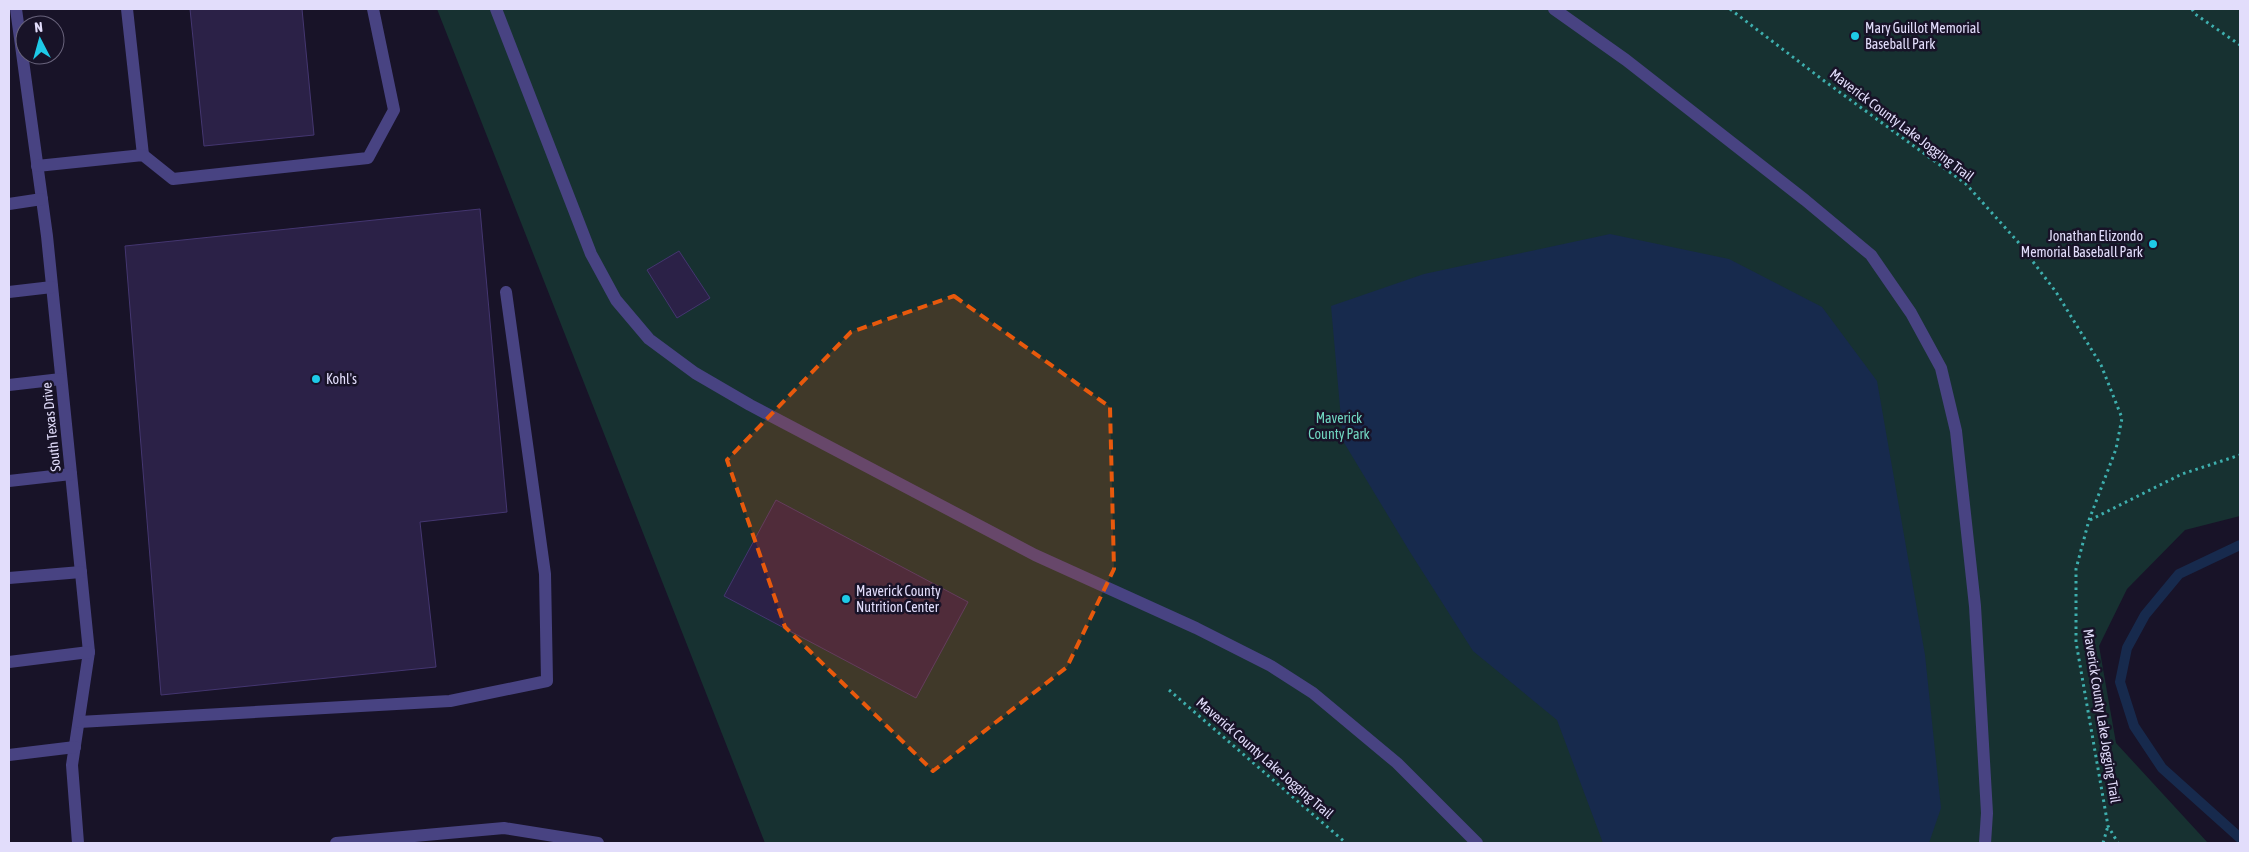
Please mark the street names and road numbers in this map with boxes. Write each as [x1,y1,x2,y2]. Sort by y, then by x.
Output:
street label: Maverick County Lake Jogging Trail [1827,66,1977,185]
street label: South Texas Drive [38,382,64,472]
street label: Maverick County Lake Jogging Trail [2080,628,2124,804]
street label: Maverick County Lake Jogging Trail [1193,694,1337,822]

